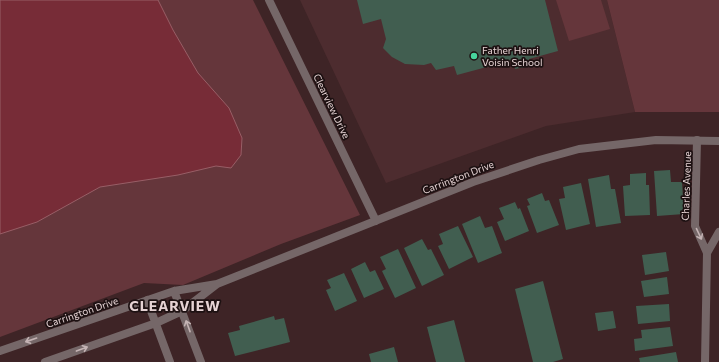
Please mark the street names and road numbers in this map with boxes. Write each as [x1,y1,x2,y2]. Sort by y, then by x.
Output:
street label: Clearview Drive [311,72,353,140]
street label: Charles Avenue [679,151,693,221]
street label: Carrington Drive [421,158,495,196]
street label: Carrington Drive [44,294,120,330]

